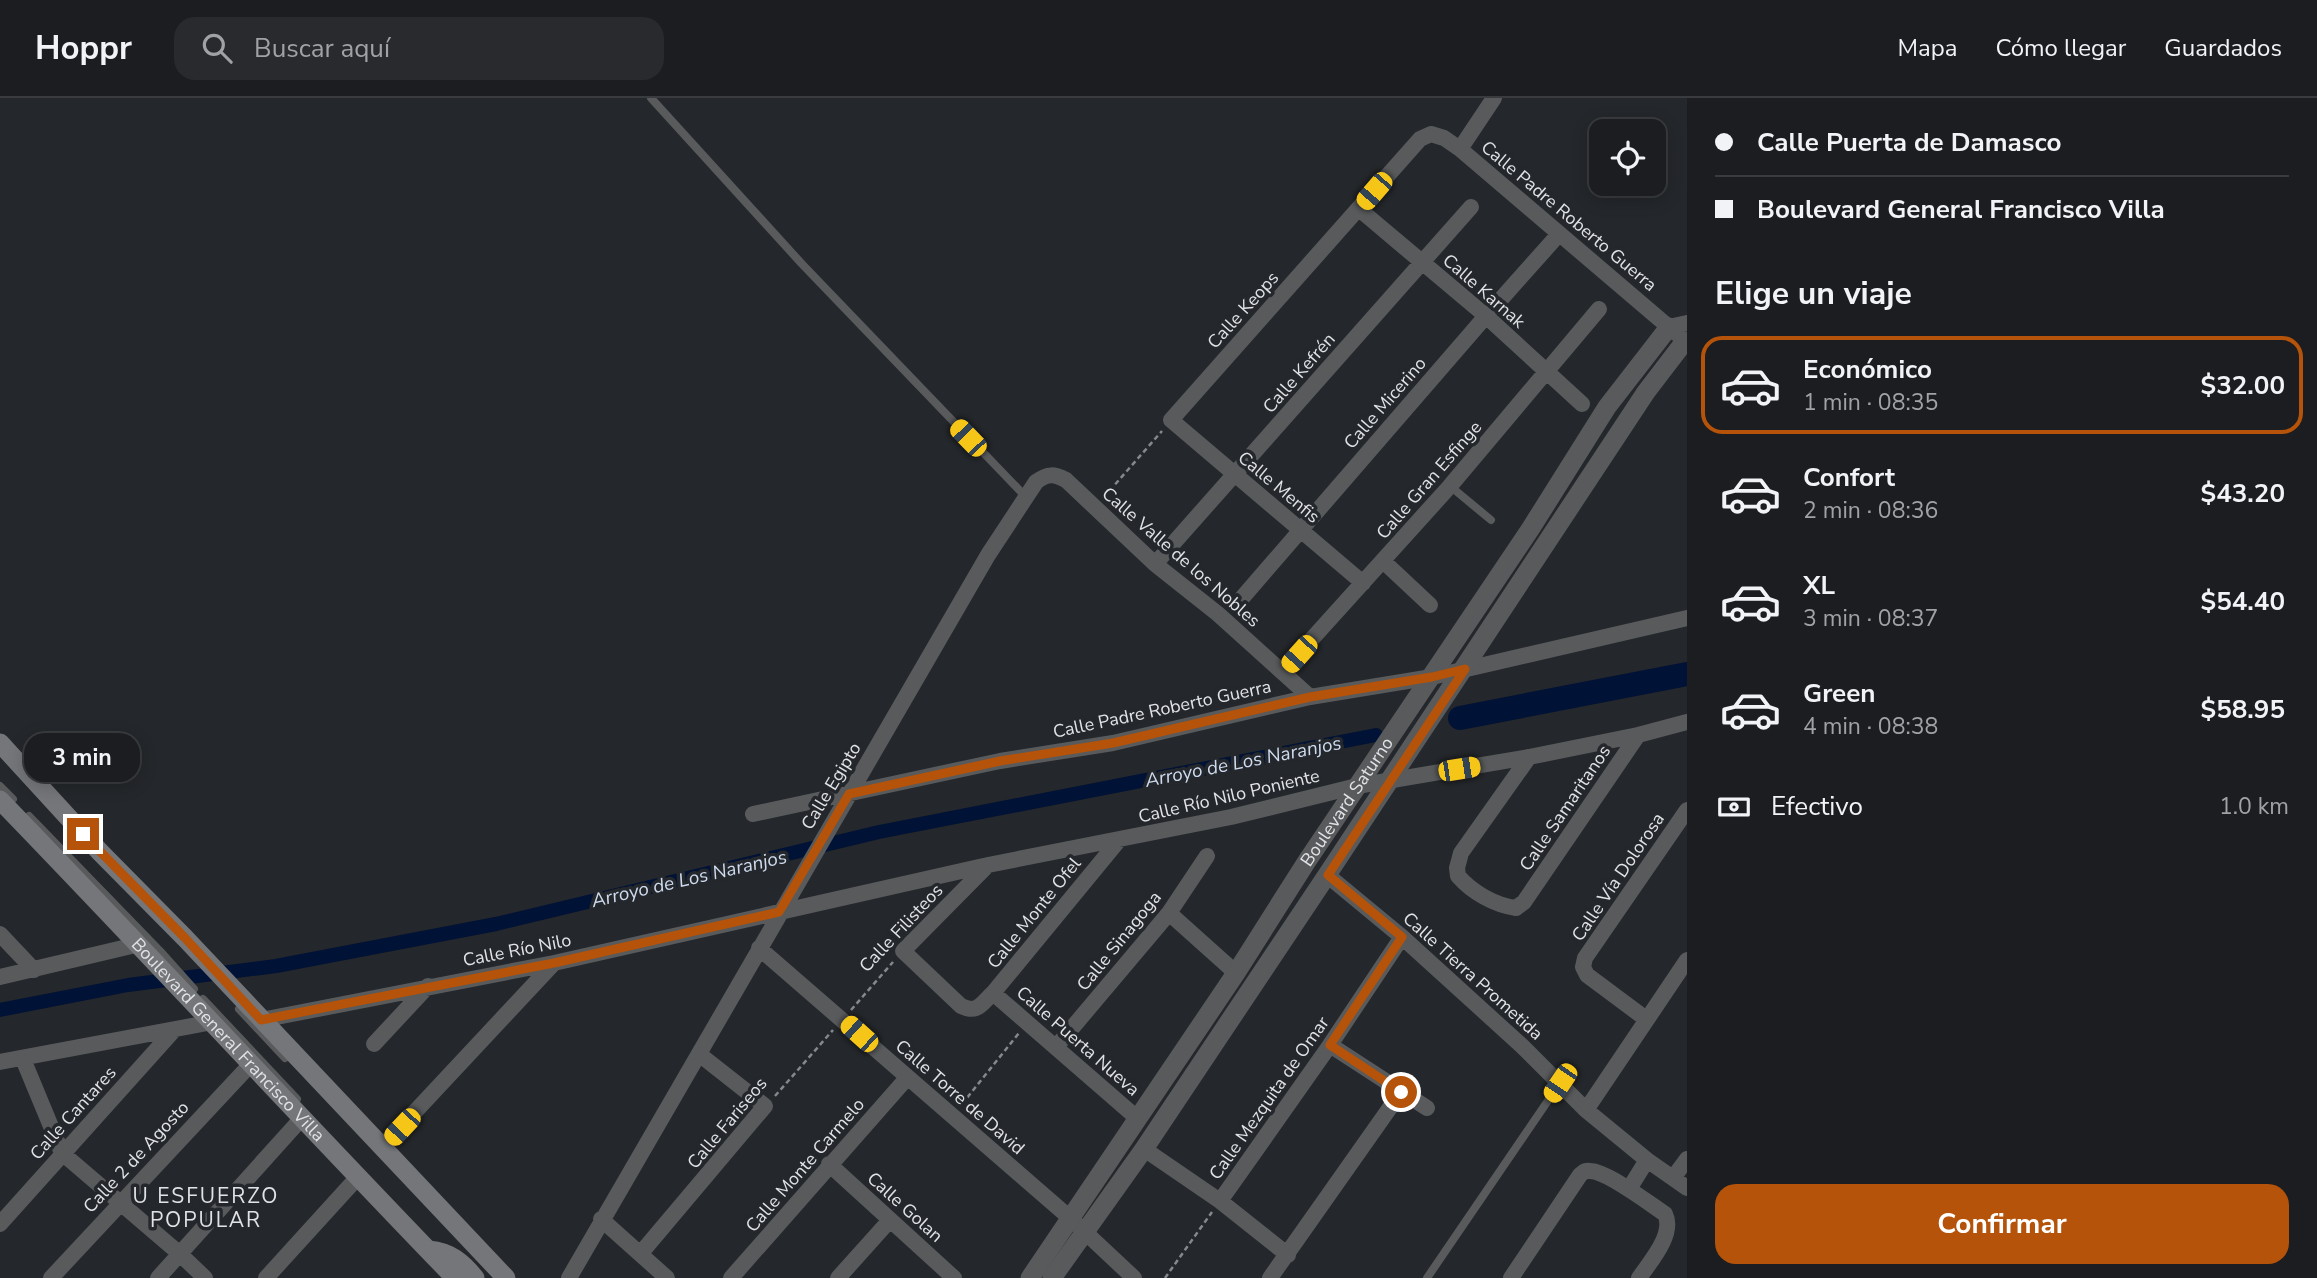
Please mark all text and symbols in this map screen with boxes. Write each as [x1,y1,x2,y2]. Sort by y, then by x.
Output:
search box [174,17,664,80]
text: Hoppr [35,26,132,71]
icon: search [198,29,236,67]
text: Buscar aquí [254,31,390,66]
text: Mapa [1897,32,1957,64]
text: Cómo llegar [1995,32,2126,64]
text: Guardados [2164,32,2282,64]
map controls [1589,119,1666,196]
button: locate [1589,119,1666,196]
text: Calle Puerta de Damasco [1757,125,2061,160]
street label: Calle Padre Roberto Guerra [1476,135,1662,297]
car [1353,168,1396,214]
text: Boulevard General Francisco Villa [1757,192,2165,227]
street label: Calle Karnak [1438,248,1531,334]
street label: Calle Keops [1202,266,1284,354]
text: Elige un viaje [1715,272,1912,315]
street label: Calle Kefrén [1258,328,1340,418]
street label: Calle Micerino [1338,352,1432,454]
text: Económico [1803,352,1932,387]
icon: car [1719,354,1782,417]
text: $32.00 [2201,368,2285,403]
text: 1 min · 08:35 [1803,387,1938,418]
car [946,416,991,460]
street label: Calle Gran Esfinge [1371,416,1487,544]
street label: Calle Menfis [1233,446,1325,528]
text: Confort [1803,460,1895,495]
icon: car [1719,462,1782,525]
text: $43.20 [2201,476,2285,511]
street label: Calle Valle de los Nobles [1097,482,1265,632]
text: 2 min · 08:36 [1803,495,1938,526]
text: XL [1803,568,1835,603]
icon: car [1719,570,1782,633]
text: $54.40 [2201,584,2285,619]
text: 3 min · 08:37 [1803,603,1938,634]
car [1278,631,1321,677]
street label: Calle Padre Roberto Guerra [1051,674,1273,744]
text: Green [1803,676,1876,711]
icon: car [1719,678,1782,741]
text: $58.95 [2201,692,2285,727]
text: 4 min · 08:38 [1803,711,1938,742]
water label: Arroyo de Los Naranjos [1142,730,1344,794]
callout: 3 min [25,732,141,782]
street label: Boulevard Saturno [1295,733,1399,871]
street label: Calle Egipto [796,738,866,834]
street label: Calle Samaritanos [1514,740,1616,876]
text: 3 min [52,742,112,773]
car [1437,755,1482,783]
street label: Calle Río Nilo Poniente [1136,763,1322,829]
icon: cash [1715,788,1753,826]
text: Efectivo [1771,789,1863,824]
text: 1.0 km [2219,791,2289,822]
street label: Calle Vía Dolorosa [1566,808,1670,946]
route end [67,818,99,850]
water label: Arroyo de Los Naranjos [588,844,789,914]
street label: Calle Monte Ofel [982,852,1087,974]
street label: Calle Filisteos [854,879,948,977]
street label: Calle Sinagoga [1071,886,1167,996]
street label: Calle Tierra Prometida [1398,907,1548,1045]
street label: Calle Río Nilo [461,928,573,972]
street label: Boulevard General Francisco Villa [126,933,330,1147]
street label: Calle Puerta Nueva [1011,981,1145,1101]
street label: Calle Mezquita de Omar [1203,1011,1335,1184]
car [837,1012,882,1056]
street label: Calle Torre de David [890,1034,1030,1160]
car [1540,1060,1581,1106]
street label: Calle Cantares [25,1061,121,1165]
street label: Calle Fariseos [682,1072,772,1174]
route start [1385,1076,1417,1108]
street label: Calle Monte Carmelo [740,1093,870,1237]
street label: Calle 2 de Agosto [78,1096,194,1218]
car [380,1104,425,1150]
street label: Calle Golan [862,1167,948,1247]
district label: U ESFUERZO POPULAR [133,1182,279,1234]
button: Confirmar [1715,1184,2289,1264]

